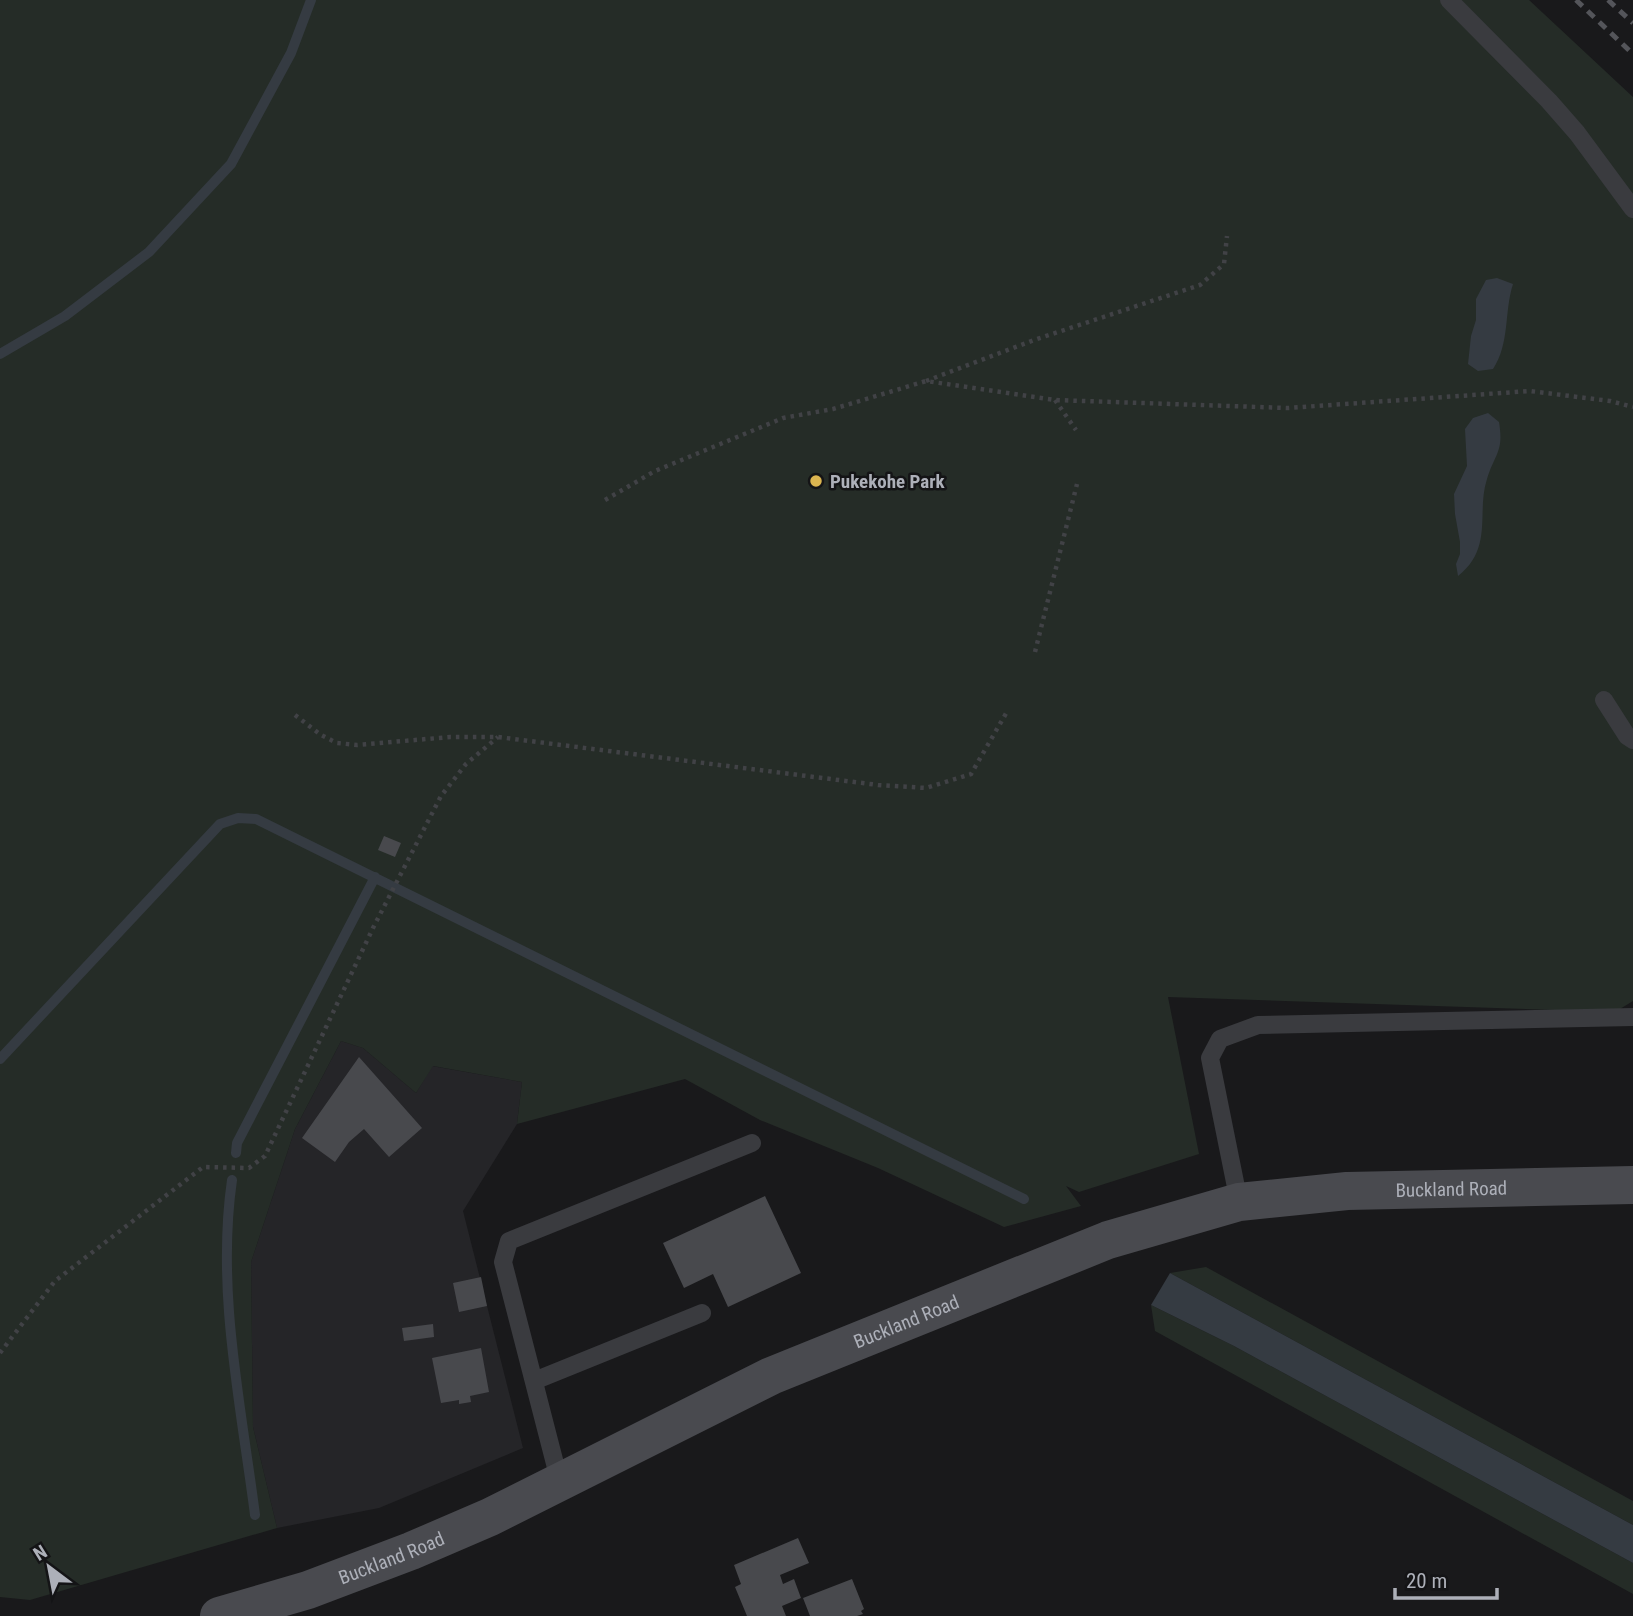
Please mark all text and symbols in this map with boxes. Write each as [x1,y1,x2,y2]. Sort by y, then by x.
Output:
place label: Pukekohe Park [830,470,945,493]
marker: Pukekohe Park [808,473,824,489]
street label: Buckland Road [1395,1176,1507,1201]
street label: Buckland Road [850,1290,962,1353]
street label: Buckland Road [335,1527,448,1589]
north arrow [14,1532,84,1602]
text: N [29,1540,51,1566]
scale bar [1395,1556,1496,1600]
text: 20 m [1406,1569,1447,1593]

